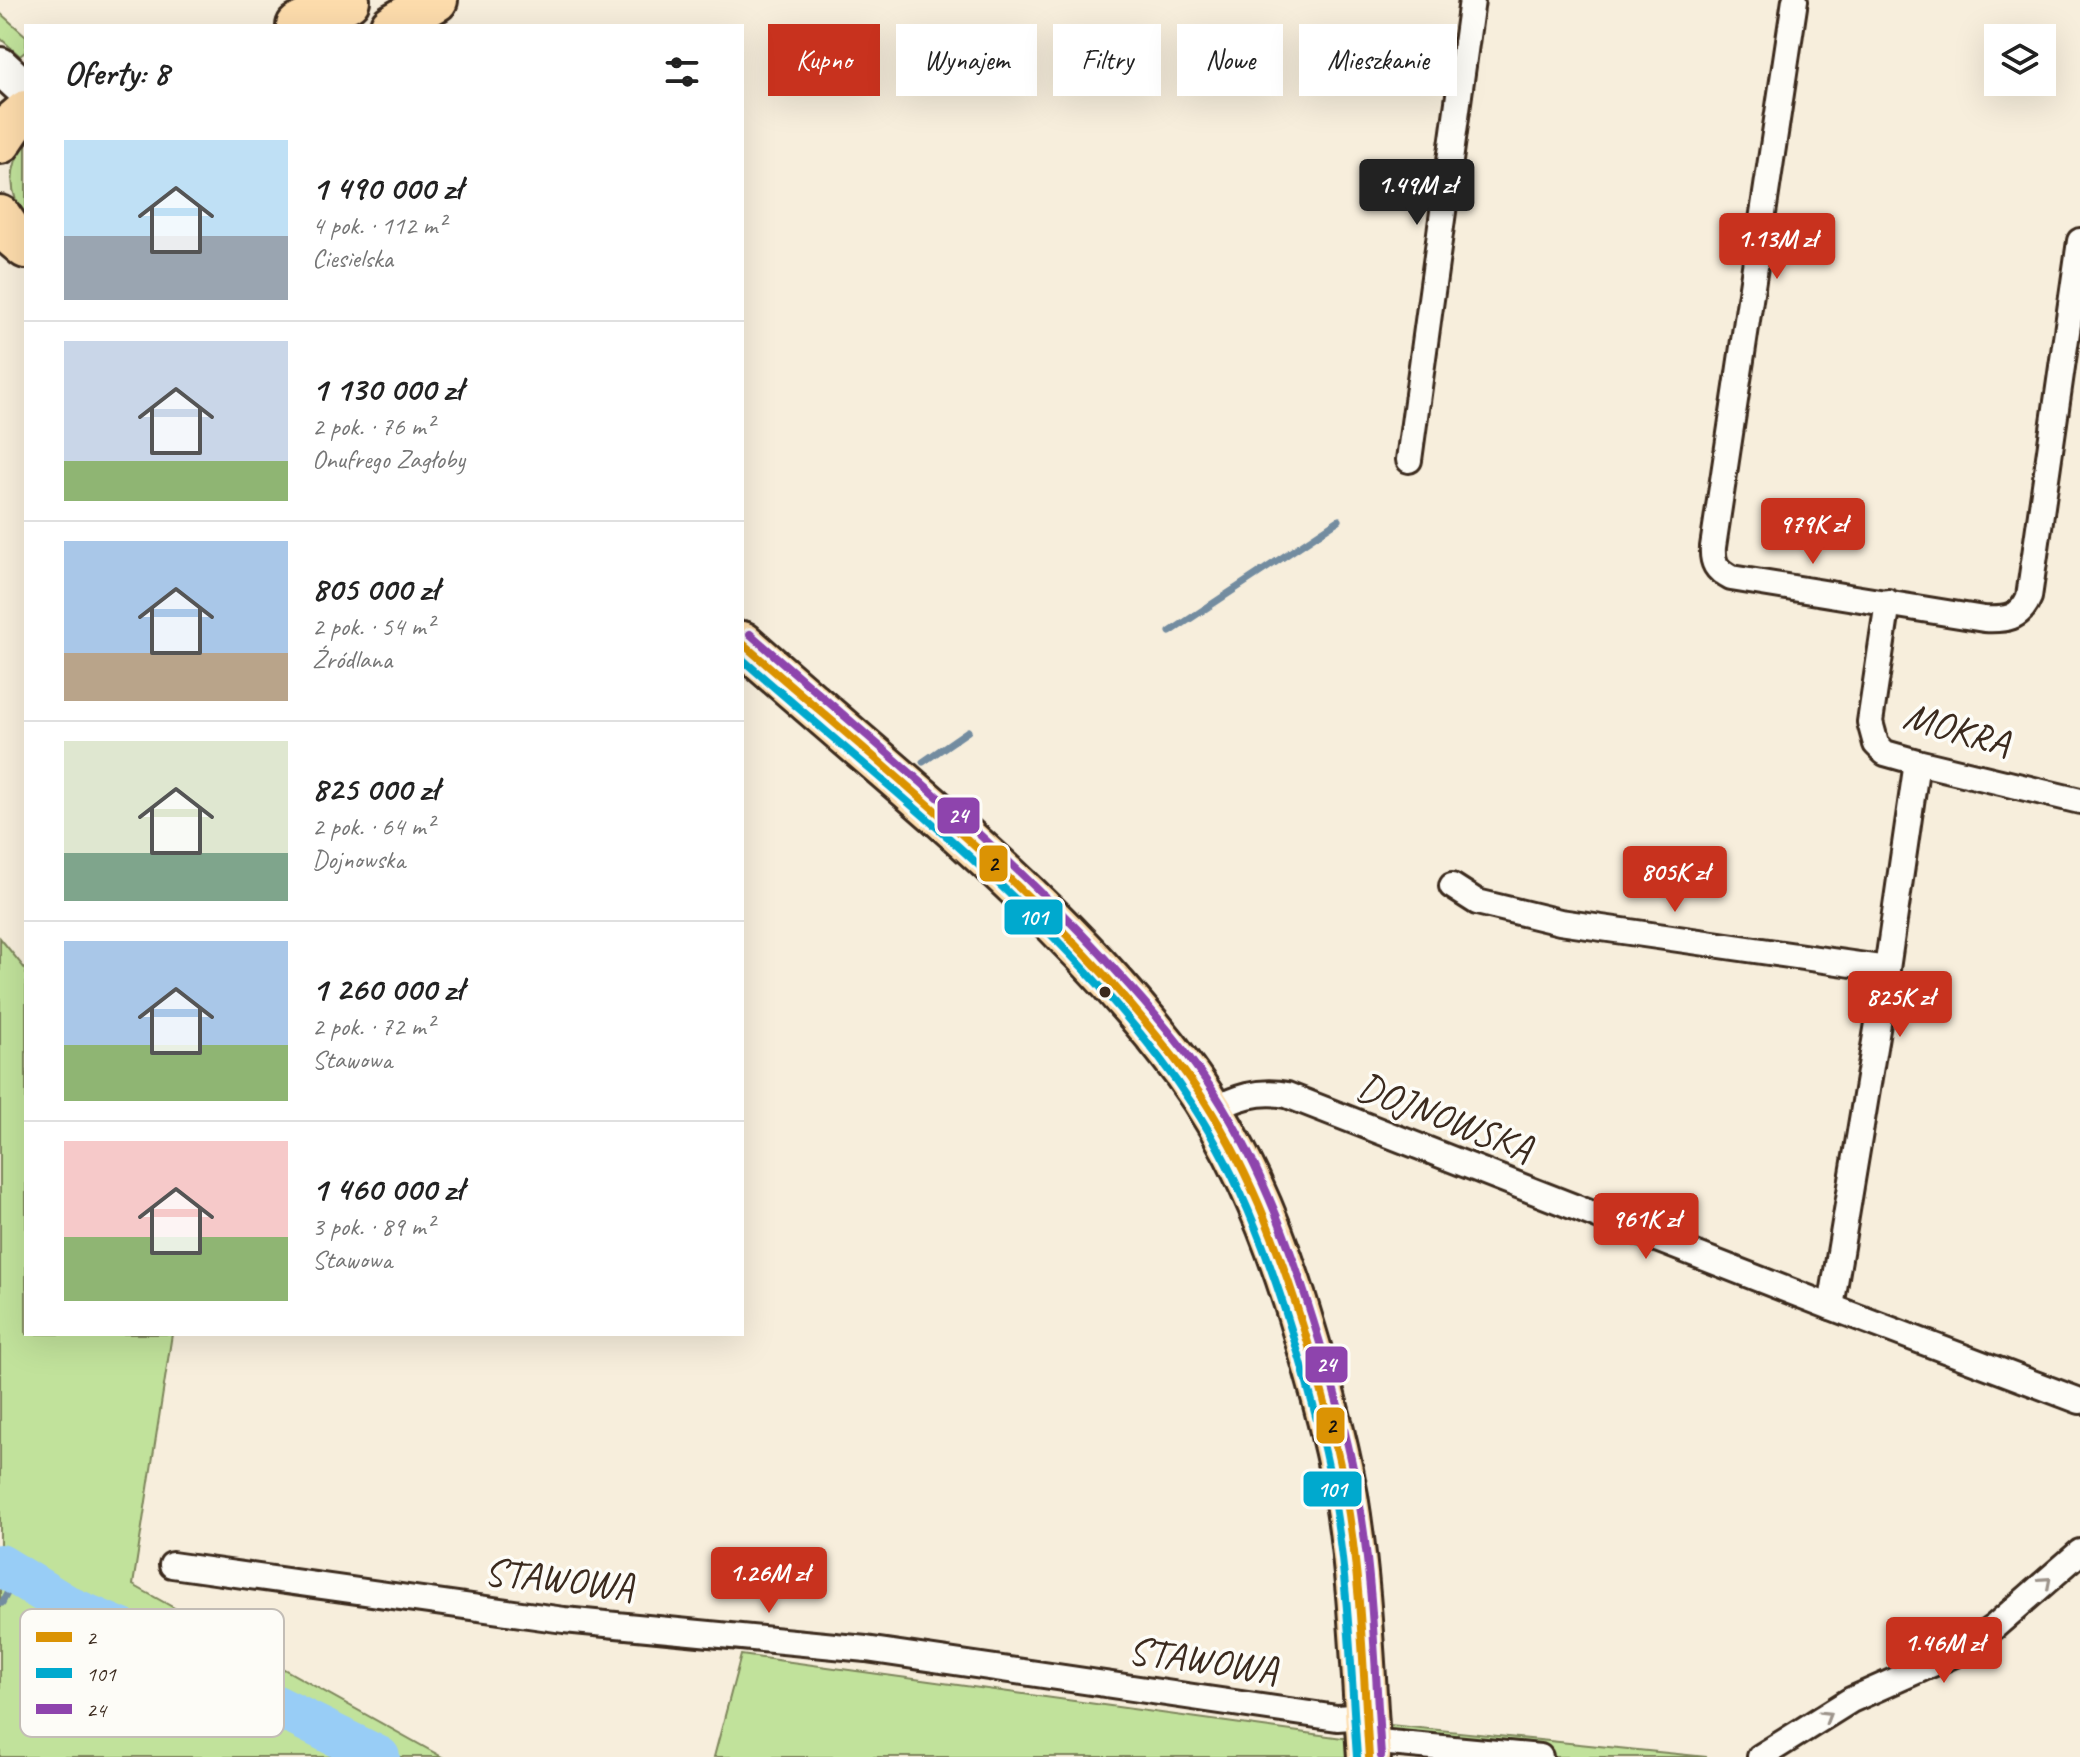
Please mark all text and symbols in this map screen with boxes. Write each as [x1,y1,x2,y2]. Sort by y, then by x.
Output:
chip: Kupno [768,24,880,96]
chip: Wynajem [896,24,1037,96]
chip: Filtry [1053,24,1161,96]
chip: Nowe [1177,24,1283,96]
chip: Mieszkanie [1299,24,1457,96]
map controls [1984,24,2056,96]
button: layers [1984,24,2056,96]
icon: filters [660,50,704,94]
text: Oferty: 8 [64,51,169,94]
pin: 1.49M zł [1334,159,1500,227]
text: 1 490 000 zł [312,166,462,209]
text: 1.49M zł [1377,168,1457,201]
icon: home [128,172,224,268]
text: 4 pok. · 112 m² [312,209,445,242]
pin: 1.13M zł [1694,213,1860,281]
text: 1.13M zł [1737,222,1817,255]
text: Ciesielska [312,242,393,275]
text: 1 130 000 zł [312,367,462,410]
icon: home [128,373,224,469]
text: 2 pok. · 76 m² [312,410,434,443]
text: Onufrego Zagłoby [312,443,465,476]
pin: 979K zł [1739,498,1887,566]
text: 979K zł [1779,507,1847,540]
text: 805 000 zł [312,567,438,610]
icon: home [128,573,224,669]
text: 2 pok. · 54 m² [312,610,434,643]
text: Źródlana [312,643,392,676]
street label: MOKRA [1898,690,2017,768]
text: 825 000 zł [312,767,438,810]
icon: home [128,773,224,869]
line badge: 24 [936,796,981,835]
text: 24 [948,802,971,830]
text: 2 pok. · 64 m² [312,810,434,843]
text: Dojnowska [312,843,405,876]
line badge: 2 [978,844,1009,883]
pin: 805K zł [1601,846,1749,914]
text: 2 [988,850,1000,878]
text: 805K zł [1641,855,1709,888]
line badge: 101 [1003,898,1064,936]
text: 101 [1018,904,1050,932]
text: 1 260 000 zł [312,967,463,1010]
pin: 825K zł [1826,971,1974,1039]
icon: home [128,973,224,1069]
text: 825K zł [1866,980,1934,1013]
unlabelled marker [1097,984,1113,1000]
text: 2 pok. · 72 m² [312,1010,434,1043]
text: Stawowa [312,1043,392,1076]
street label: DOJNOWSKA [1350,1061,1541,1174]
text: 1 460 000 zł [312,1167,463,1210]
icon: home [128,1173,224,1269]
pin: 961K zł [1572,1193,1720,1261]
text: 961K zł [1612,1202,1680,1235]
text: 3 pok. · 89 m² [312,1210,434,1243]
text: Stawowa [312,1243,392,1276]
line badge: 24 [1304,1345,1349,1384]
text: 24 [1316,1351,1339,1379]
line badge: 2 [1315,1406,1346,1445]
text: 2 [1326,1412,1338,1440]
line badge: 101 [1302,1470,1363,1508]
text: 101 [1317,1476,1349,1504]
street label: STAWOWA [482,1546,637,1612]
pin: 1.26M zł [686,1547,852,1615]
text: 1.26M zł [729,1556,809,1589]
one-way arrow [2037,1577,2052,1591]
legend [20,1609,284,1737]
pin: 1.46M zł [1861,1617,2027,1685]
text: 2 [86,1624,98,1652]
street label: STAWOWA [1125,1625,1282,1695]
text: 1.46M zł [1904,1626,1984,1659]
text: 101 [86,1660,117,1688]
text: 24 [86,1696,108,1724]
one-way arrow [1817,1710,1832,1725]

